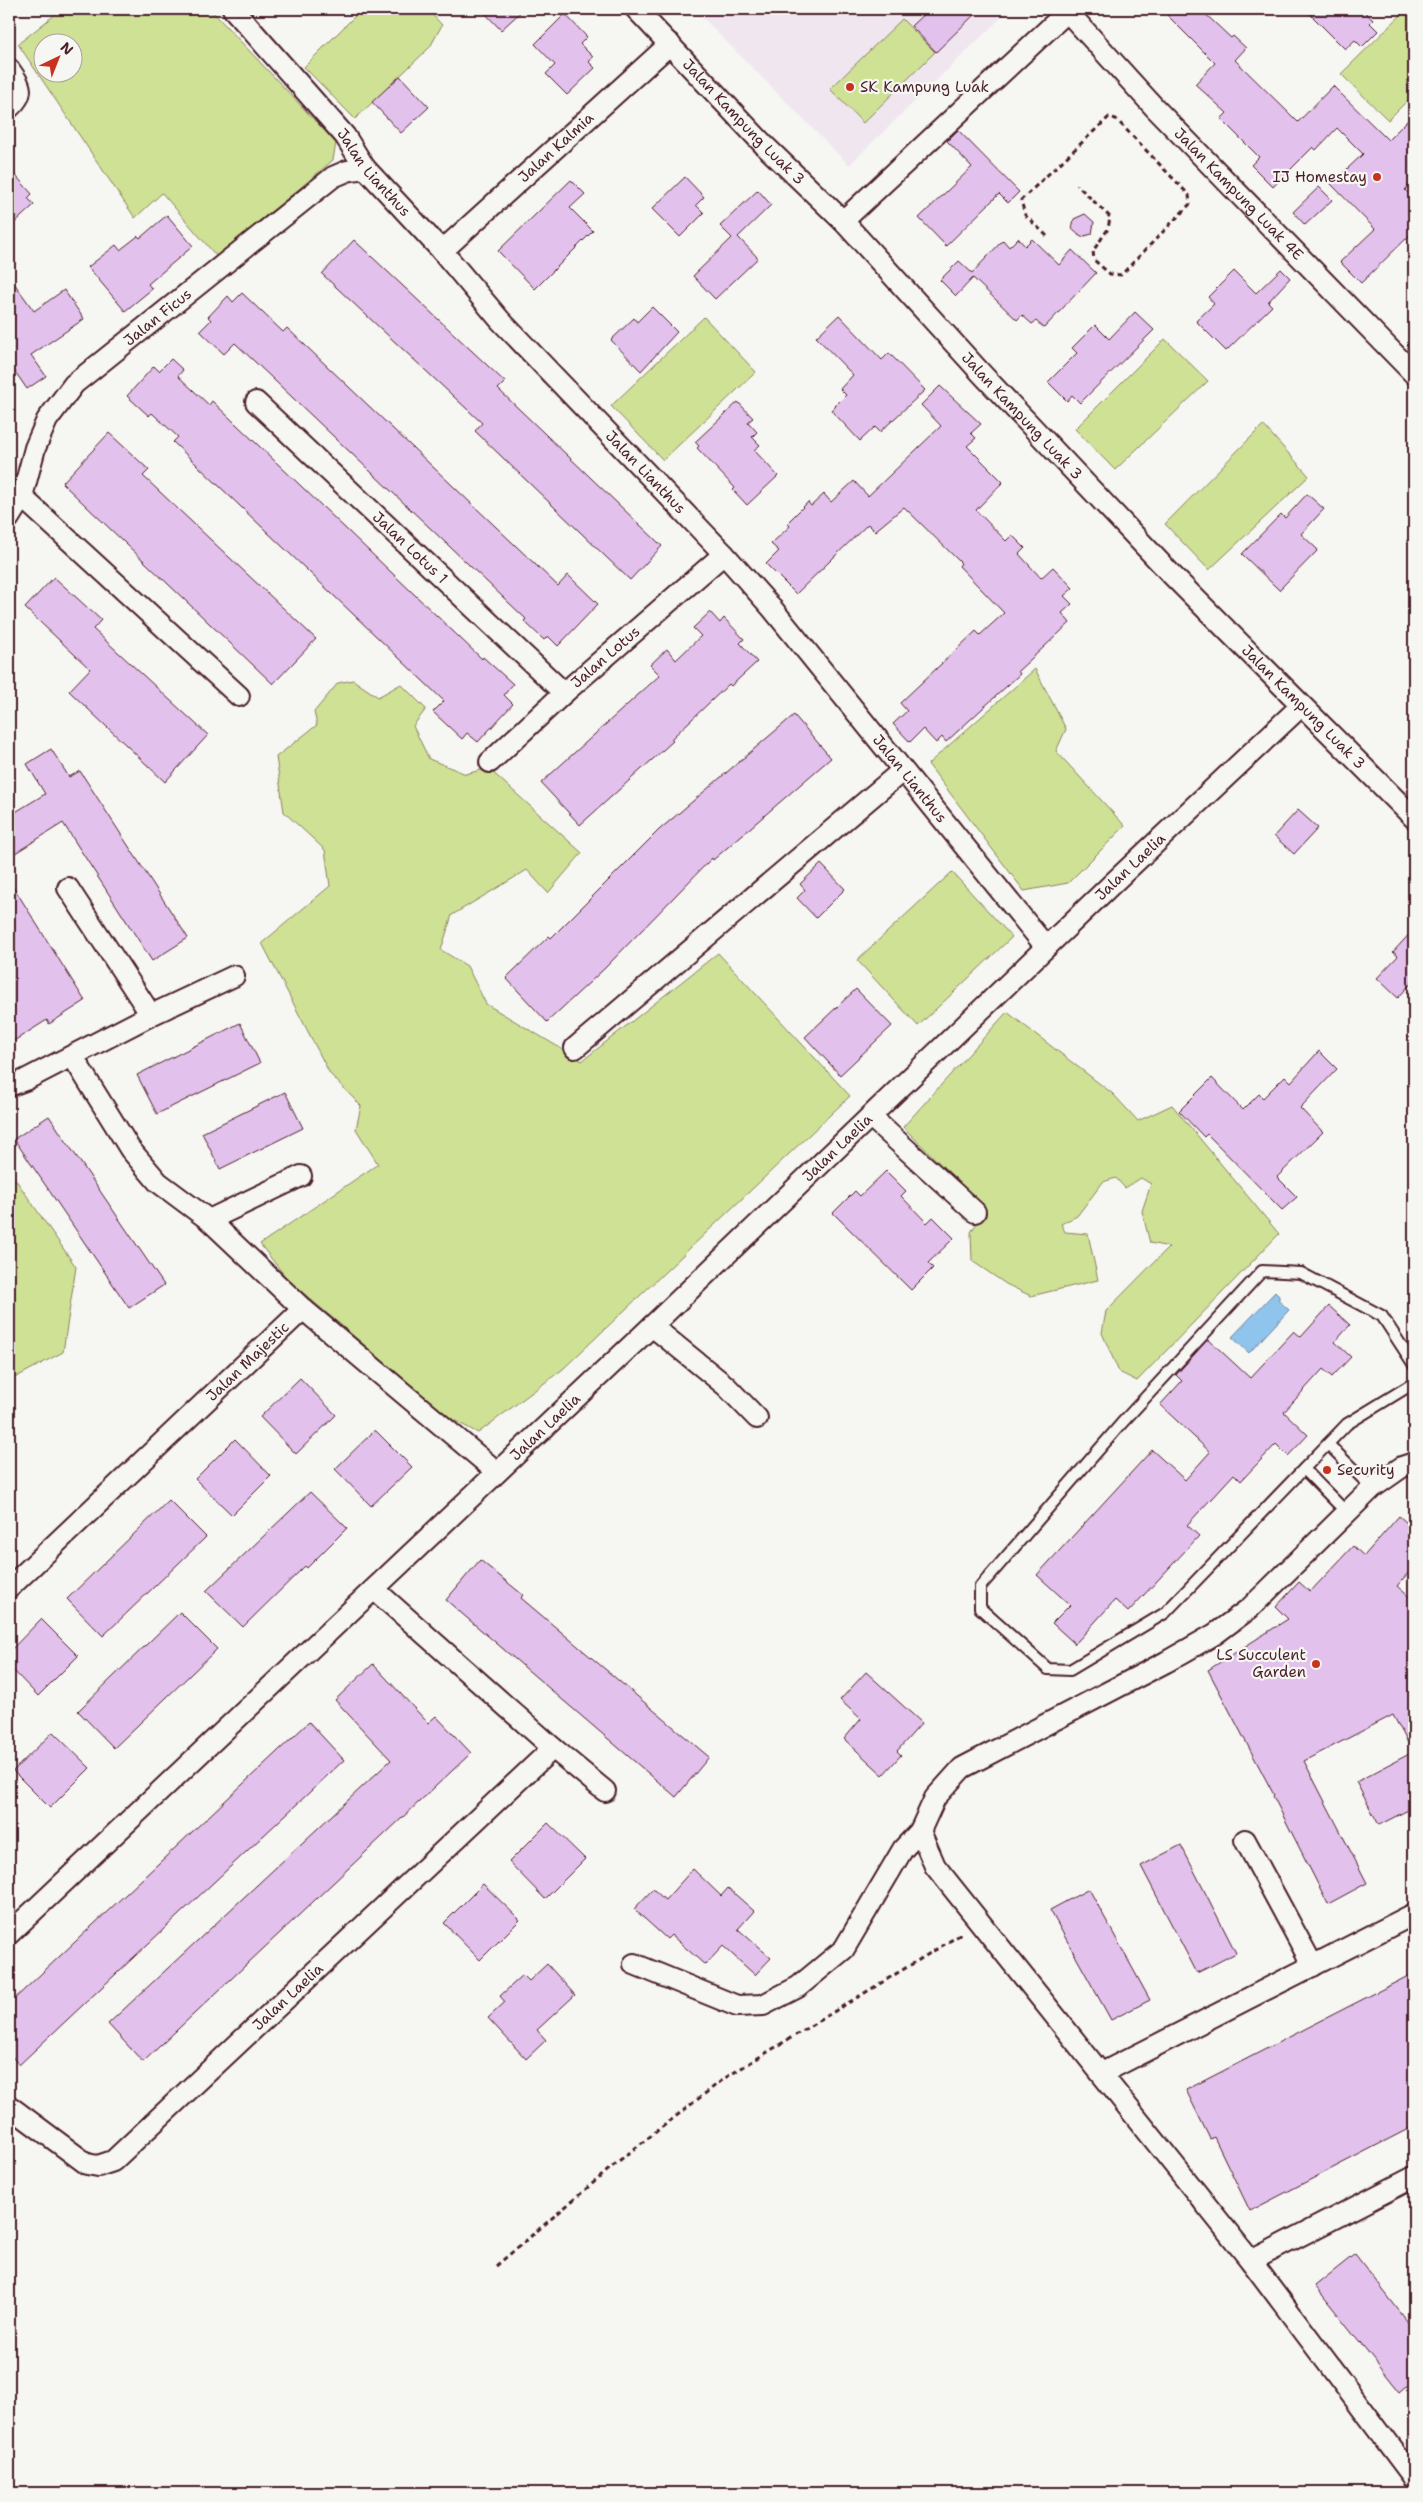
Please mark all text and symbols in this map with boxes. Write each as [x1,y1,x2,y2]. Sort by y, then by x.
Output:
north arrow [32,32,82,82]
text: N [57,38,77,59]
street label: Jalan Kampung Luak 3 [678,55,809,189]
place label: SK Kampung Luak [860,77,989,97]
marker: SK Kampung Luak [844,81,856,93]
street label: Jalan Kalmia [514,108,599,187]
street label: Jalan Kampung Luak 4E [1170,123,1308,265]
street label: Jalan Lianthus [333,124,415,221]
place label: IJ Homestay [1273,167,1367,187]
marker: IJ Homestay [1371,171,1383,183]
street label: Jalan Ficus [120,284,196,350]
street label: Jalan Kampung Luak 3 [957,348,1087,484]
street label: Jalan Lianthus [601,426,690,518]
street label: Jalan Lotus 1 [368,507,452,588]
street label: Jalan Lotus [567,622,644,693]
street label: Jalan Kampung Luak 3 [1237,640,1370,774]
street label: Jalan Lianthus [868,730,952,827]
street label: Jalan Laelia [1091,828,1170,905]
street label: Jalan Laelia [798,1109,877,1186]
street label: Jalan Majestic [202,1317,293,1406]
street label: Jalan Laelia [506,1388,585,1465]
place label: Security [1337,1460,1395,1480]
marker: Security [1321,1464,1333,1476]
place label: LS Succulent Garden [1216,1645,1306,1682]
marker: LS Succulent Garden [1310,1658,1322,1670]
street label: Jalan Laelia [248,1958,328,2035]

